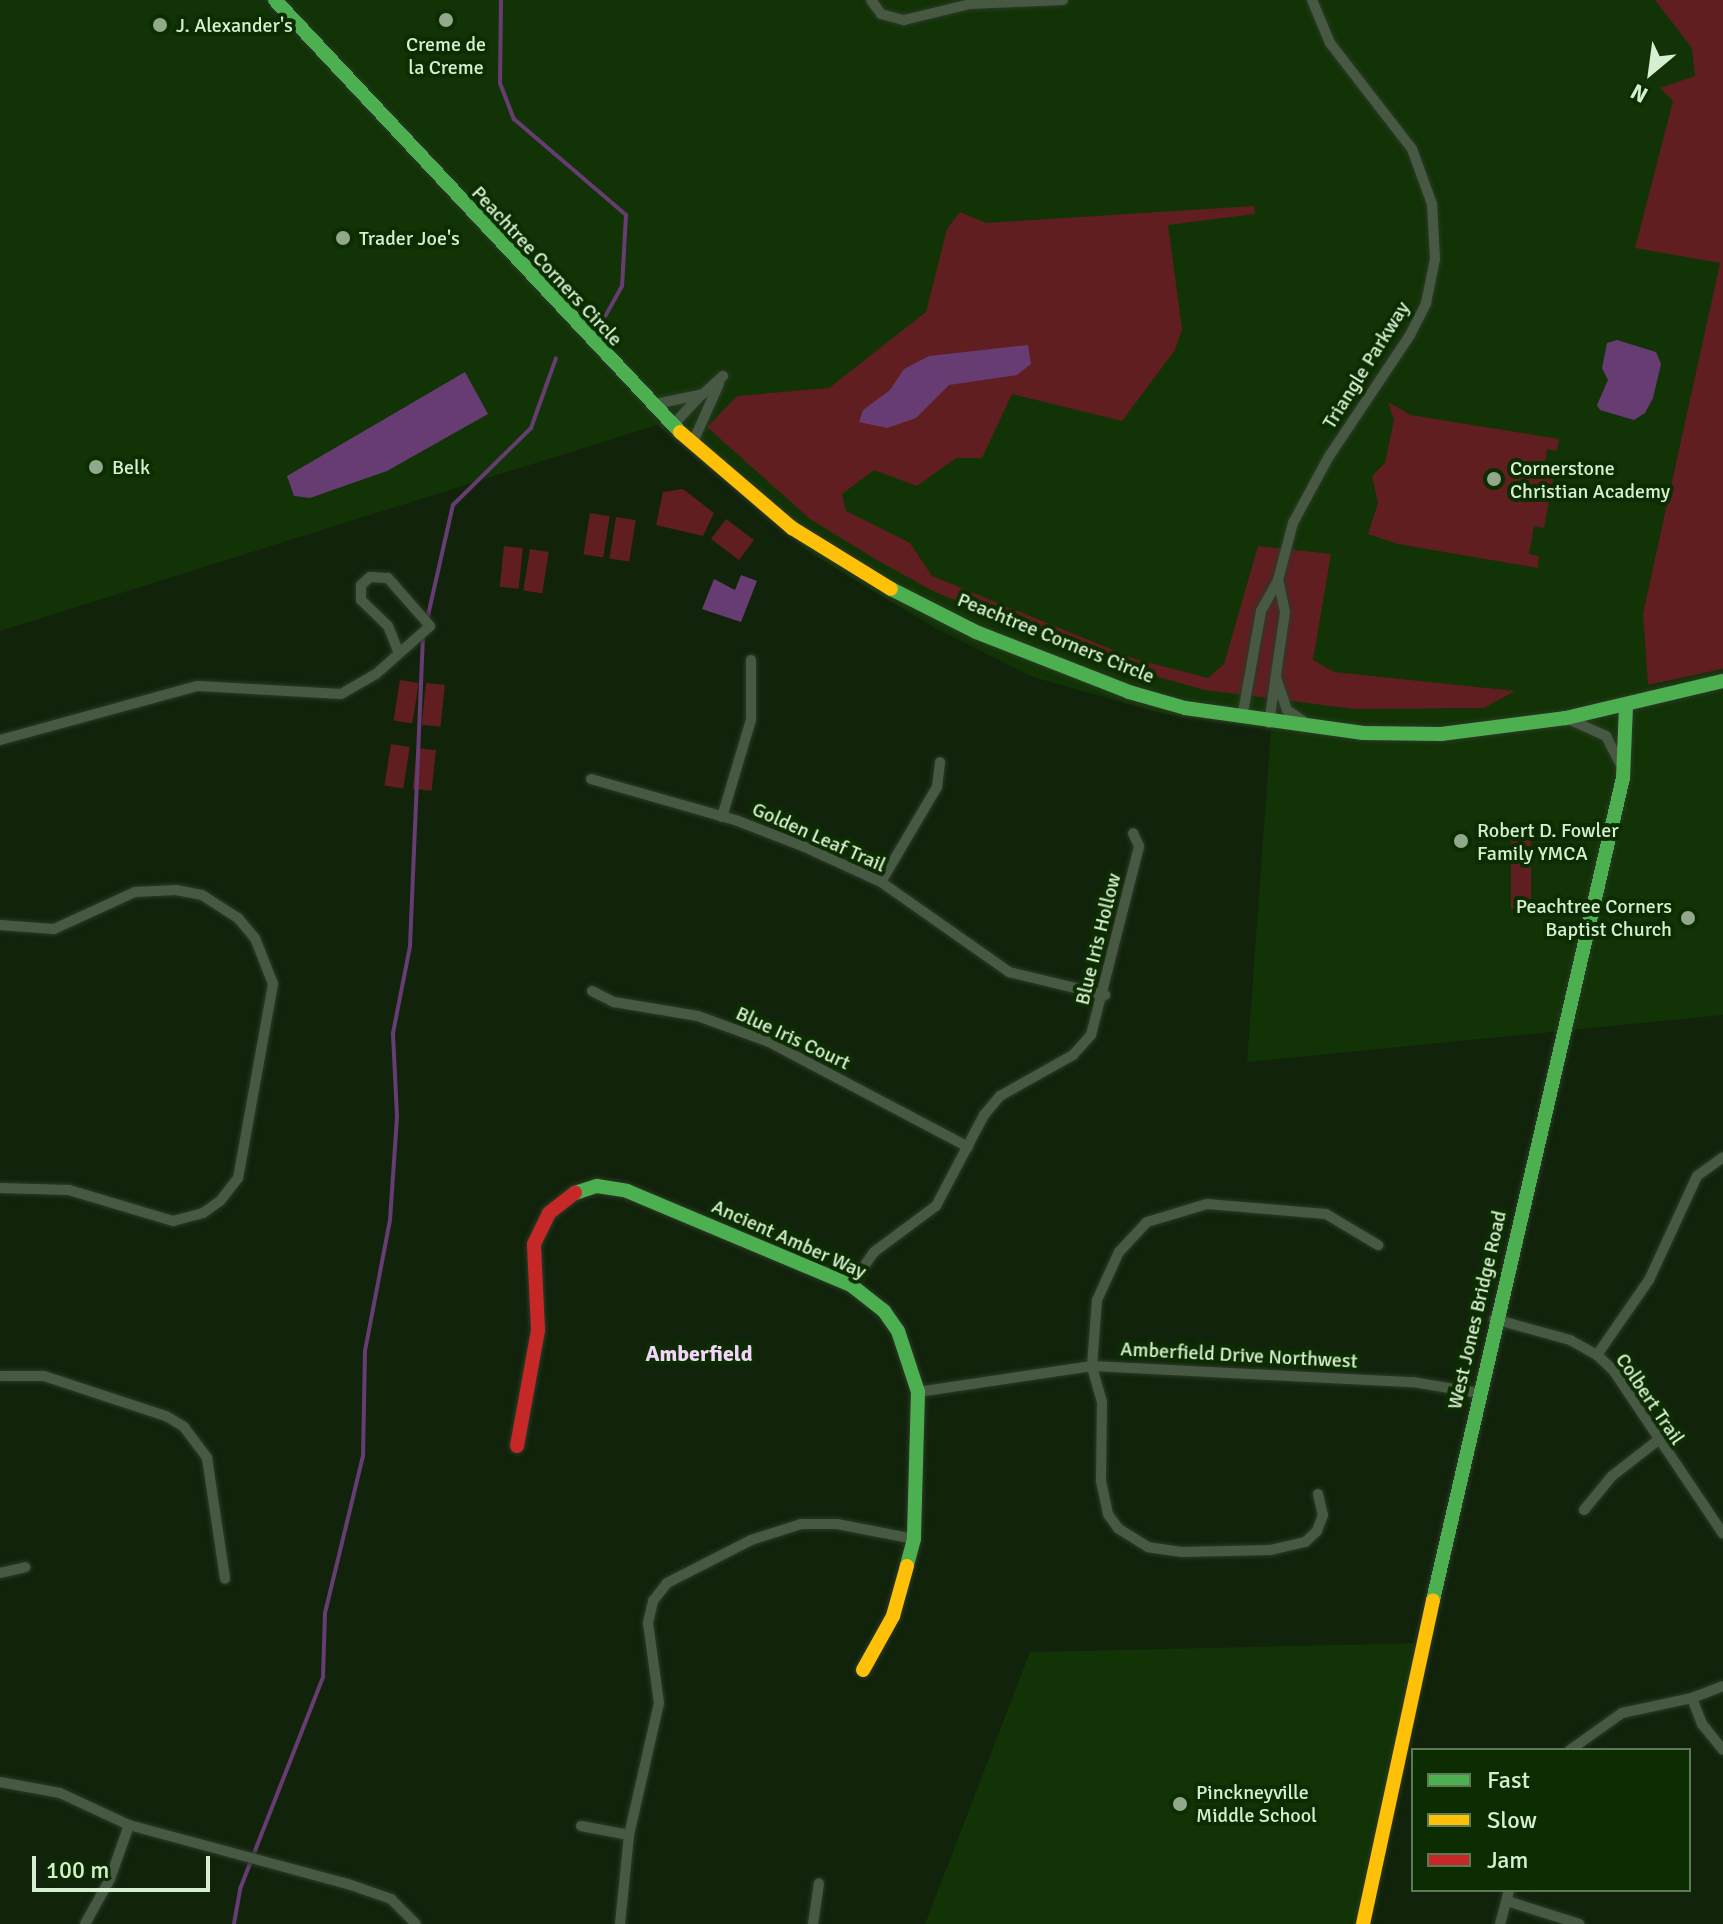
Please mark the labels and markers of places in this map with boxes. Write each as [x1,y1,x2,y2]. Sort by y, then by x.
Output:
marker: Creme de la Creme [437,11,455,29]
place label: J. Alexander's [176,13,293,37]
marker: J. Alexander's [151,16,169,34]
place label: Creme de la Creme [406,32,486,79]
place label: Trader Joe's [359,226,460,250]
marker: Trader Joe's [334,229,352,247]
place label: Belk [112,455,150,479]
place label: Cornerstone Christian Academy [1510,456,1670,503]
marker: Belk [87,458,105,476]
marker: Cornerstone Christian Academy [1485,470,1503,488]
place label: Robert D. Fowler Family YMCA [1477,818,1619,865]
marker: Robert D. Fowler Family YMCA [1452,832,1470,850]
place label: Peachtree Corners Baptist Church [1516,894,1672,941]
marker: Peachtree Corners Baptist Church [1679,909,1697,927]
place label: Pinckneyville Middle School [1196,1780,1317,1827]
marker: Pinckneyville Middle School [1171,1795,1189,1813]

